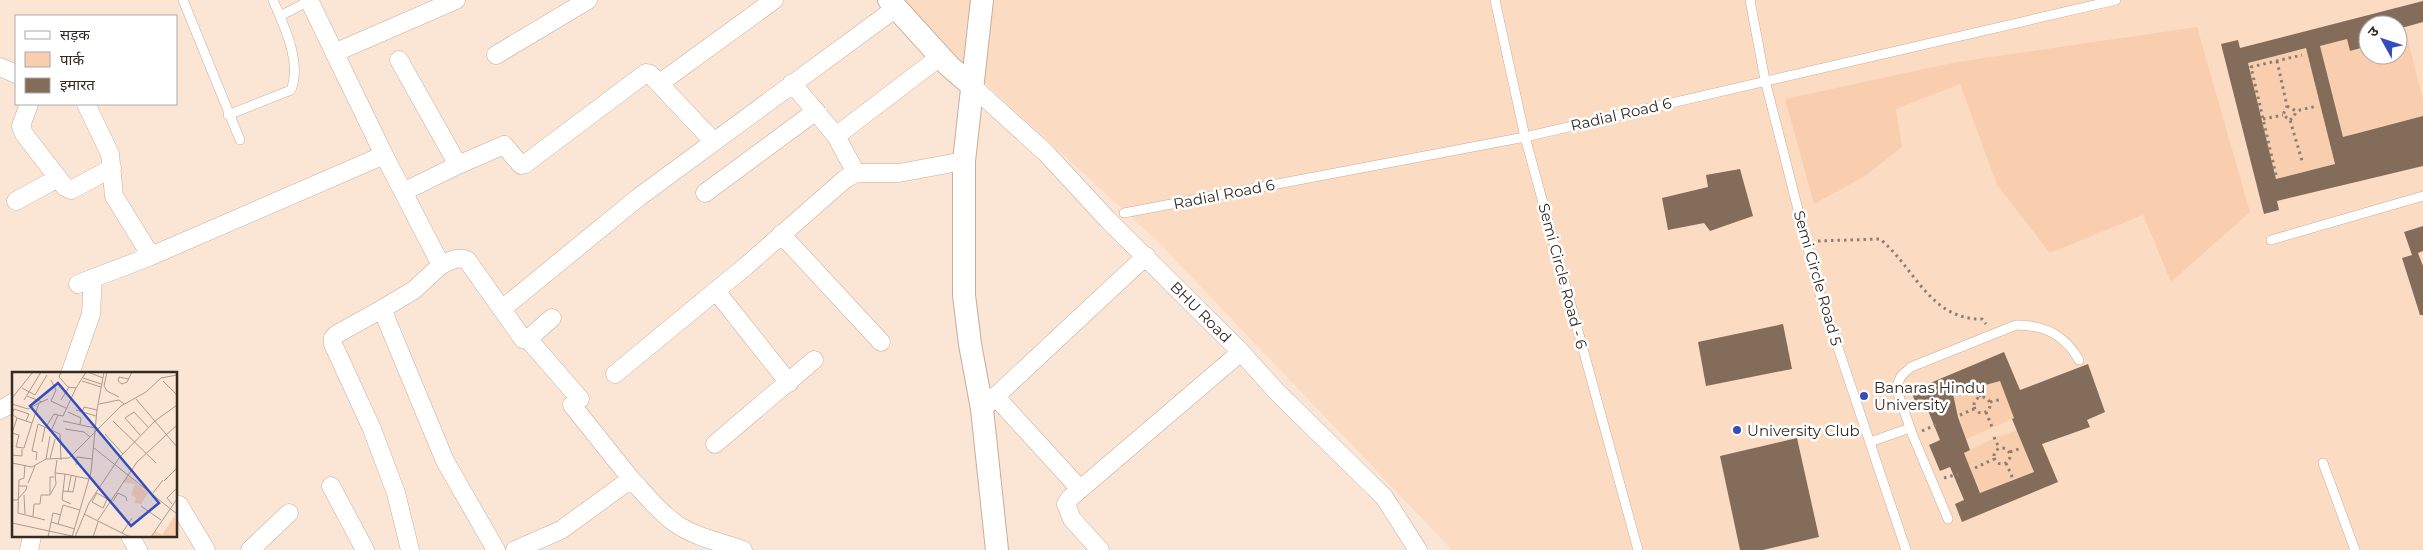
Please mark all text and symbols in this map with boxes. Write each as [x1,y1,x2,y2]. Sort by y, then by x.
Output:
legend [15,15,178,105]
north arrow [2358,15,2408,65]
text: उ [2364,22,2383,41]
text: सड़क [60,25,90,44]
text: पार्क [60,50,84,69]
text: इमारत [60,75,95,94]
street label: Radial Road 6 [1569,93,1673,135]
street label: Radial Road 6 [1172,175,1276,213]
street label: Semi Circle Road - 6 [1534,201,1592,351]
street label: Semi Circle Road 5 [1790,208,1846,348]
street label: BHU Road [1167,278,1235,346]
inset map [12,372,178,538]
place label: Banaras Hindu University [1874,378,1985,414]
marker: Banaras Hindu University [1858,390,1870,402]
place label: University Club [1747,421,1860,440]
marker: University Club [1731,424,1743,436]

